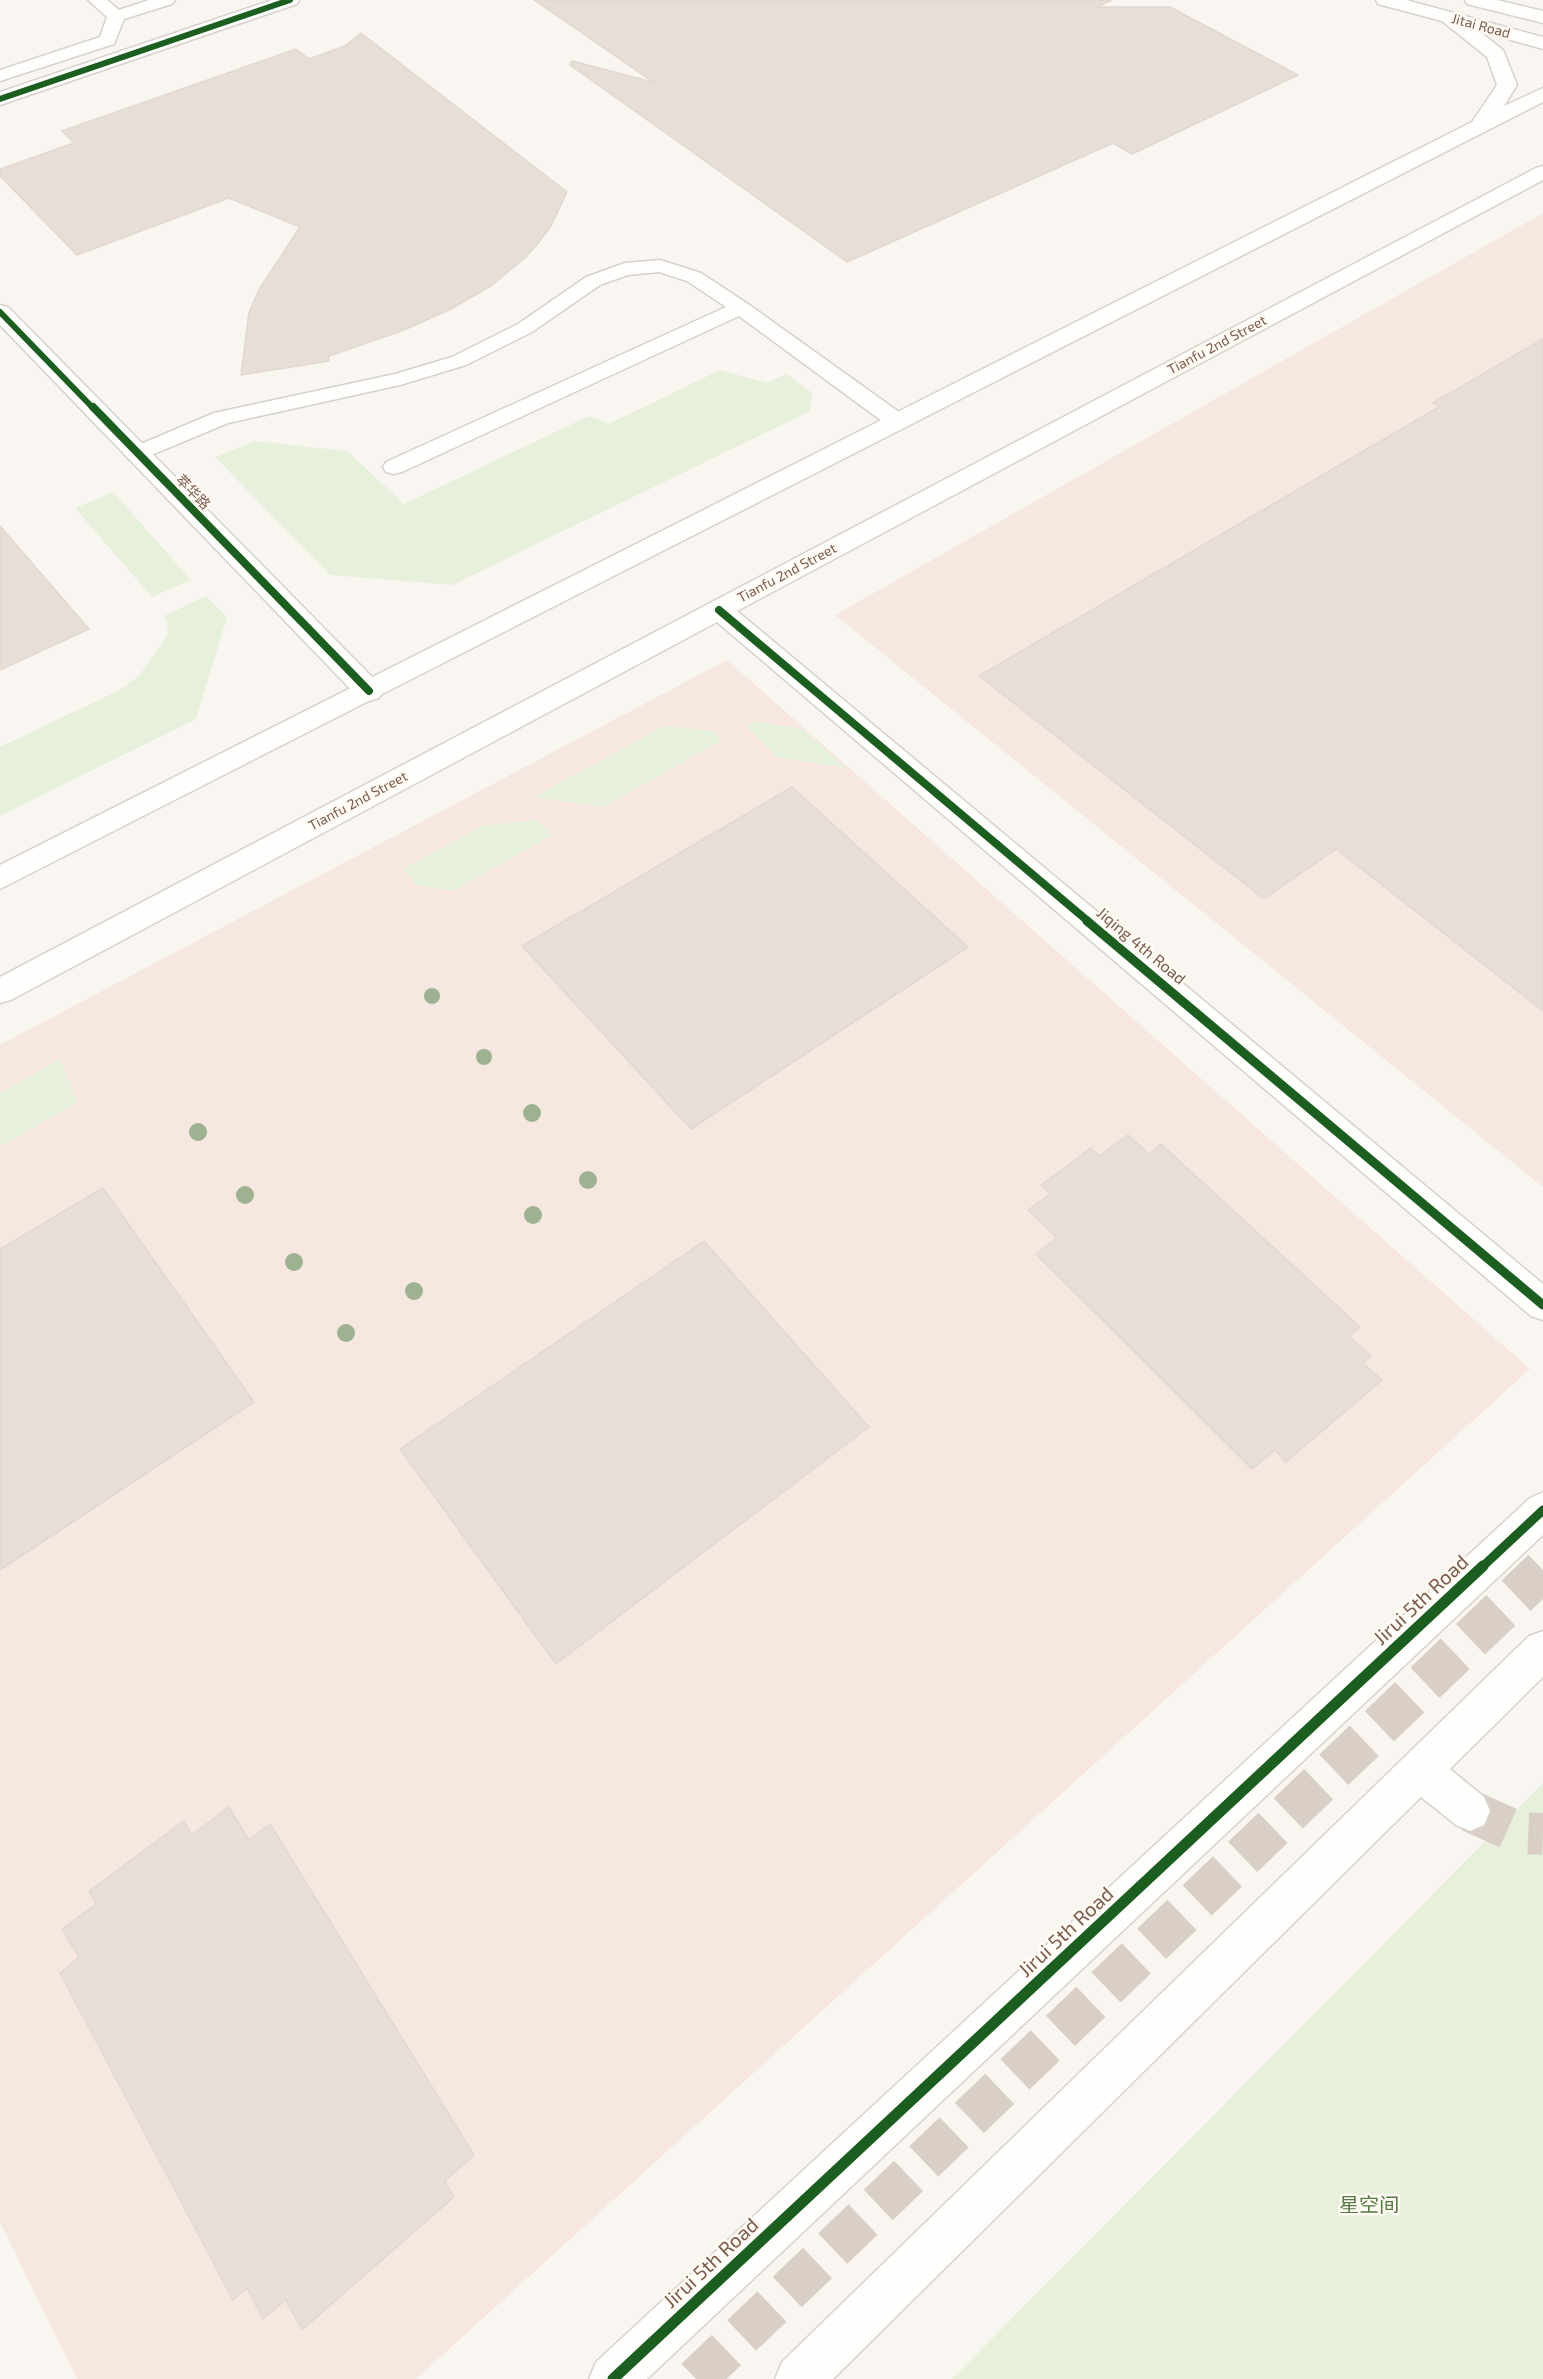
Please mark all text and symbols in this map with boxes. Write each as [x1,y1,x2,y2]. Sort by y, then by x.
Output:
street label: Jitai Road [1450,10,1512,42]
street label: Tianfu 2nd Street [1165,312,1269,378]
street label: 萃华路 [172,471,214,513]
street label: Tianfu 2nd Street [735,540,839,606]
street label: Tianfu 2nd Street [306,768,410,834]
street label: Jiqing 4th Road [1093,903,1189,989]
street label: Jirui 5th Road [1369,1550,1473,1650]
street label: Jirui 5th Road [1014,1882,1118,1982]
park label: 星空间 [1339,2193,1399,2217]
street label: Jirui 5th Road [659,2213,763,2313]

